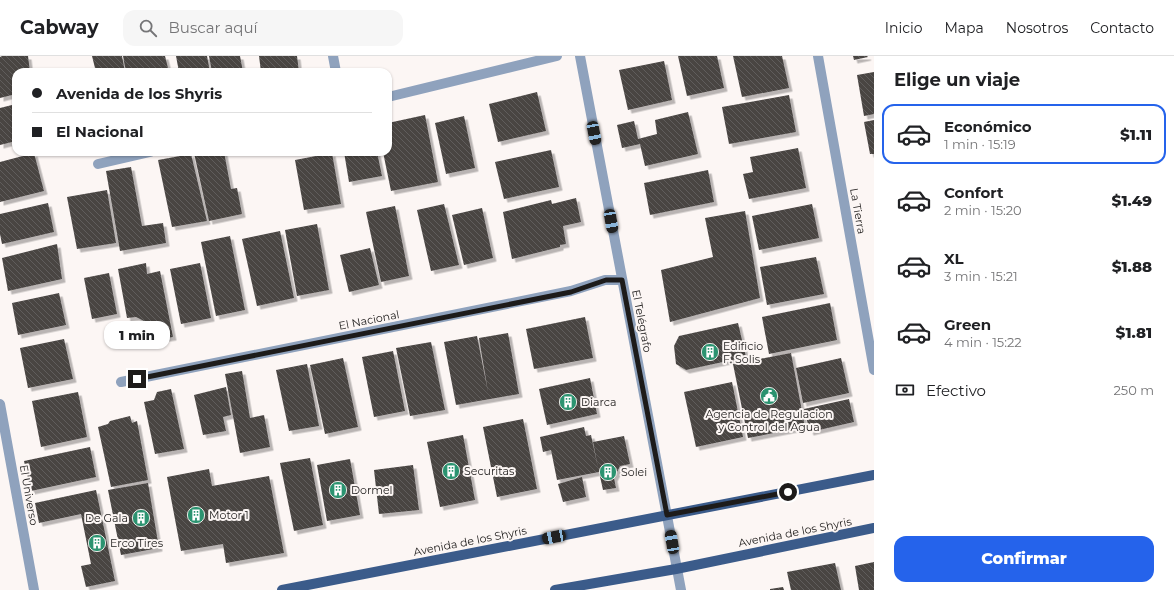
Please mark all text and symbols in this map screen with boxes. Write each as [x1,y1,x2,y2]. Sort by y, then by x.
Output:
search box [123,10,403,46]
text: Cabway [20,16,99,39]
icon: search [137,17,159,39]
text: Buscar aquí [169,18,258,37]
text: Inicio [885,19,922,37]
text: Mapa [944,19,984,37]
text: Nosotros [1006,19,1068,37]
text: Contacto [1090,19,1154,37]
text: Elige un viaje [894,69,1020,91]
text: Avenida de los Shyris [56,84,222,103]
icon: car [896,116,932,152]
text: Económico [944,117,1032,136]
car [586,120,602,146]
text: El Nacional [56,122,144,141]
text: $1.11 [1120,125,1152,144]
text: 1 min · 15:19 [944,136,1016,152]
icon: car [896,182,932,218]
text: Confort [944,183,1004,202]
street label: La Tierra [847,187,869,235]
text: $1.49 [1112,191,1152,210]
text: 2 min · 15:20 [944,202,1022,218]
car [603,208,619,234]
icon: car [896,248,932,284]
text: XL [944,249,963,268]
text: $1.88 [1112,257,1152,276]
text: 3 min · 15:21 [944,268,1018,284]
street label: El Telégrafo [629,288,655,354]
street label: El Nacional [337,307,401,333]
icon: car [896,314,932,350]
text: Green [944,315,991,334]
callout: 1 min [104,321,170,349]
text: $1.81 [1116,323,1152,342]
text: 1 min [119,327,155,343]
text: 4 min · 15:22 [944,334,1022,350]
place label: Edificio F. Solis [723,339,763,366]
building icon: Edificio F. Solis [700,342,720,362]
route end [128,370,146,388]
icon: cash [894,379,916,401]
text: Efectivo [926,381,986,400]
text: 250 m [1113,382,1154,398]
public building icon: Agencia de Regulacion y Control del Agua [759,386,779,406]
building icon: Diarca [558,392,578,412]
place label: Diarca [581,395,617,409]
place label: Agencia de Regulacion y Control del Agua [705,407,833,434]
building icon: Securitas [441,461,461,481]
building icon: Solei [598,462,618,482]
street label: El Universo [17,464,41,527]
place label: Securitas [464,464,515,478]
place label: Solei [621,465,647,479]
building icon: Dormel [328,480,348,500]
place label: Dormel [351,483,393,497]
route start [779,483,797,501]
building icon: Motor 1 [186,505,206,525]
building icon: De Gala [131,508,151,528]
place label: Motor 1 [209,508,249,522]
place label: De Gala [85,511,128,525]
street label: Avenida de los Shyris [737,514,853,550]
street label: Avenida de los Shyris [412,523,528,559]
car [541,529,567,545]
car [664,529,680,555]
building icon: Erco Tires [87,533,107,553]
place label: Erco Tires [110,536,164,550]
button: Confirmar [894,536,1154,582]

